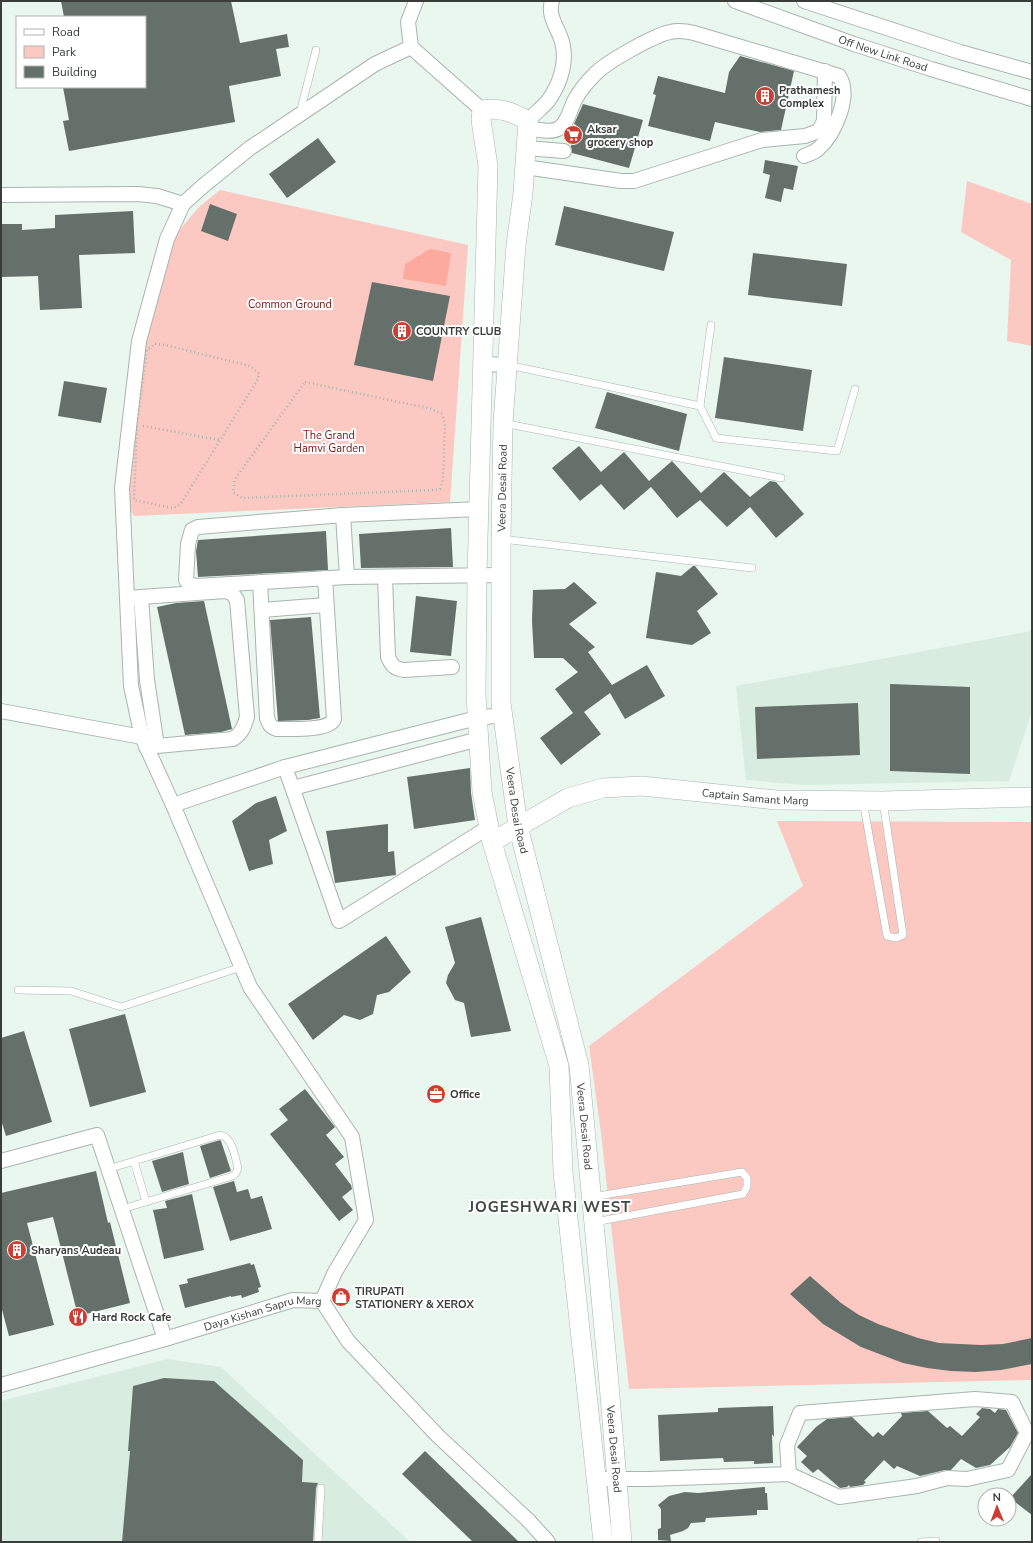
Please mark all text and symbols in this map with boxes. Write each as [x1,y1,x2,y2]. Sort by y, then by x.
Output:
legend [16,16,146,88]
text: Road [52,24,80,40]
street label: Off New Link Road [836,32,929,75]
text: Park [52,44,77,60]
text: Building [52,64,97,80]
place label: Prathamesh Complex [779,83,840,111]
building icon: Prathamesh Complex [754,85,776,107]
place label: Aksar grocery shop [587,122,654,150]
supermarket icon: Aksar grocery shop [562,124,584,146]
park label: Common Ground [248,297,332,312]
building icon: COUNTRY CLUB [391,320,413,342]
place label: COUNTRY CLUB [416,324,501,339]
park label: The Grand Hamvi Garden [294,428,364,456]
street label: Veera Desai Road [494,444,511,533]
street label: Veera Desai Road [502,765,532,855]
street label: Captain Samant Marg [701,785,809,808]
street label: Veera Desai Road [573,1081,596,1171]
office icon: Office [425,1083,447,1105]
place label: Office [450,1087,480,1102]
district label: JOGESHWARI WEST [468,1197,631,1217]
building icon: Sharyans Audeau [6,1239,28,1261]
place label: Sharyans Audeau [31,1243,121,1258]
place label: TIRUPATI STATIONERY & XEROX [355,1284,474,1312]
shop icon: TIRUPATI STATIONERY & XEROX [330,1286,352,1308]
street label: Daya Kishan Sapru Marg [202,1293,322,1335]
restaurant icon: Hard Rock Cafe [67,1306,89,1328]
place label: Hard Rock Cafe [92,1310,171,1325]
street label: Veera Desai Road [603,1404,625,1493]
north arrow [977,1487,1017,1527]
text: N [993,1490,1001,1505]

